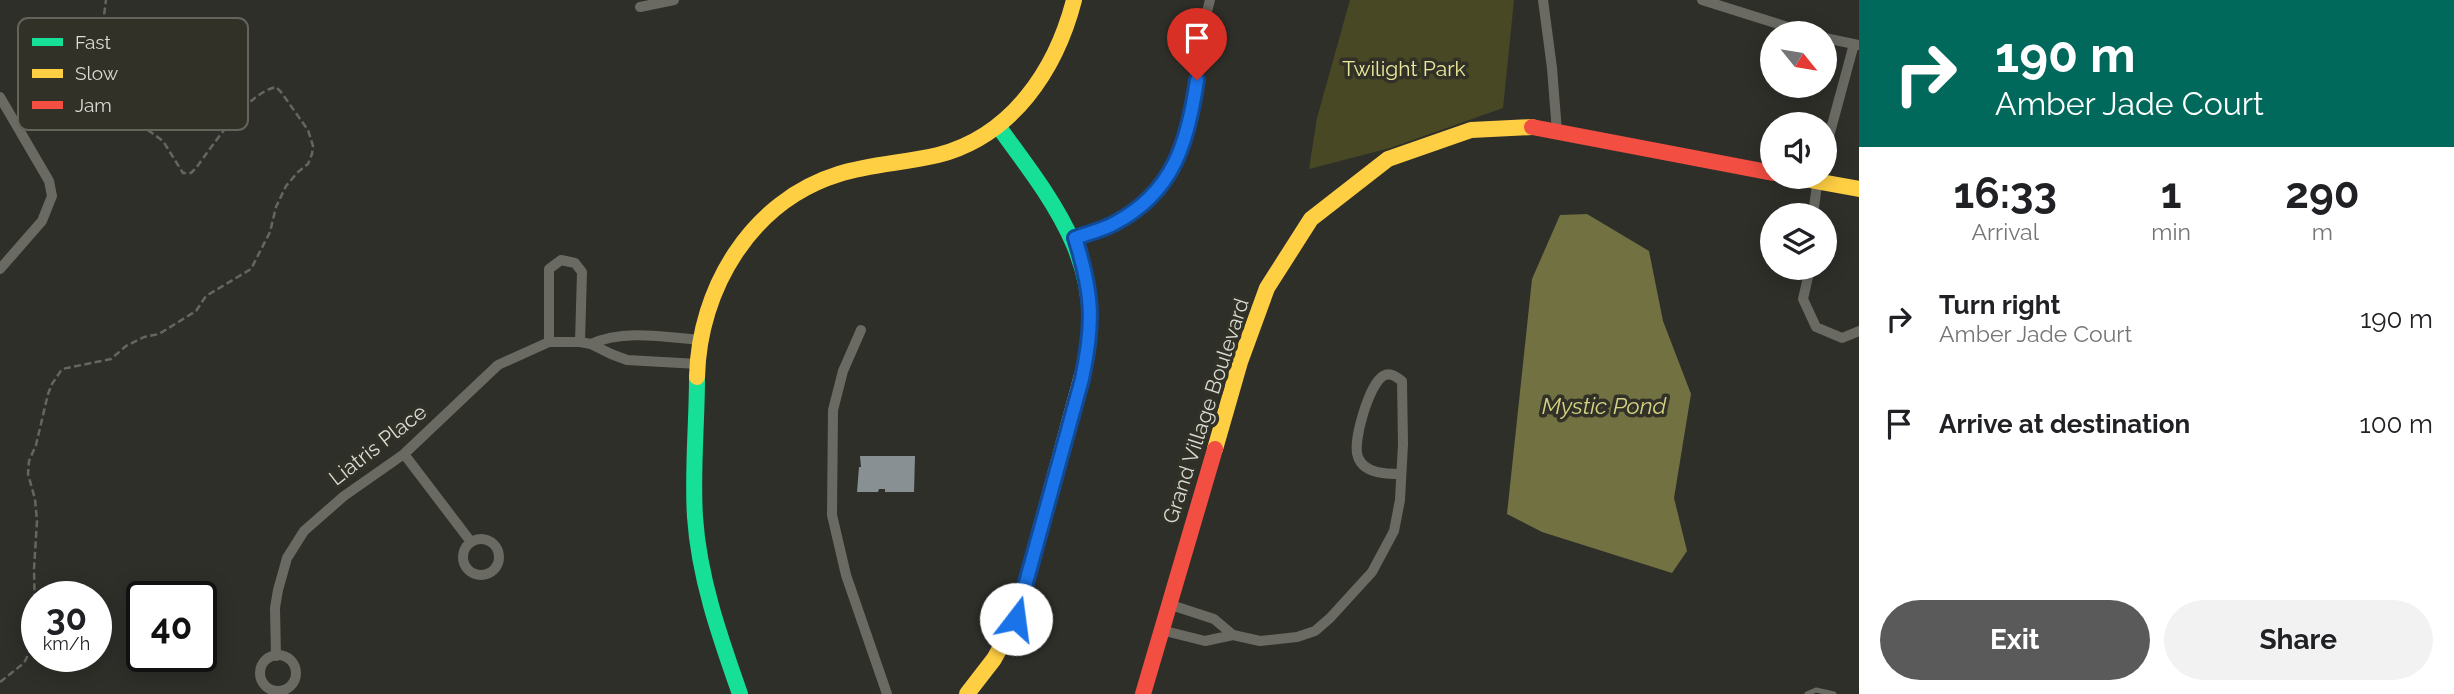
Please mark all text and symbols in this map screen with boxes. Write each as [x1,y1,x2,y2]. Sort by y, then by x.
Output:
pin [1167,8,1227,80]
legend [18,18,248,130]
icon: arrive [1178,19,1216,57]
north arrow [1760,21,1838,98]
map controls [1760,21,1837,280]
text: 190 m [1995,26,2136,83]
icon: right [1880,28,1971,119]
text: Fast [75,31,111,53]
park label: Twilight Park [1342,56,1466,81]
text: Slow [75,62,119,84]
text: Amber Jade Court [1995,85,2264,122]
text: Jam [75,94,112,116]
button: sound [1760,112,1837,189]
text: 16:33 [1953,169,2057,218]
text: 1 [2161,169,2182,218]
text: 290 [2285,169,2360,218]
button: layers [1760,203,1837,280]
text: Arrival [1971,218,2039,245]
text: min [2151,218,2191,245]
text: m [2312,218,2333,245]
text: Turn right [1939,290,2060,320]
street label: Grand Village Boulevard [1157,295,1254,527]
icon: right [1880,300,1918,338]
text: 190 m [2360,304,2433,334]
text: Amber Jade Court [1939,320,2132,347]
water label: Mystic Pond [1542,392,1668,419]
street label: Liatris Place [324,399,431,490]
icon: arrive [1880,405,1918,443]
text: Arrive at destination [1939,409,2190,439]
text: 100 m [2360,409,2433,439]
speed limit sign: 40 [126,581,217,672]
position arrow [979,582,1053,656]
text: 30 [46,597,87,638]
button: Exit [1880,600,2150,680]
button: Share [2164,600,2433,680]
text: km/h [43,633,90,654]

